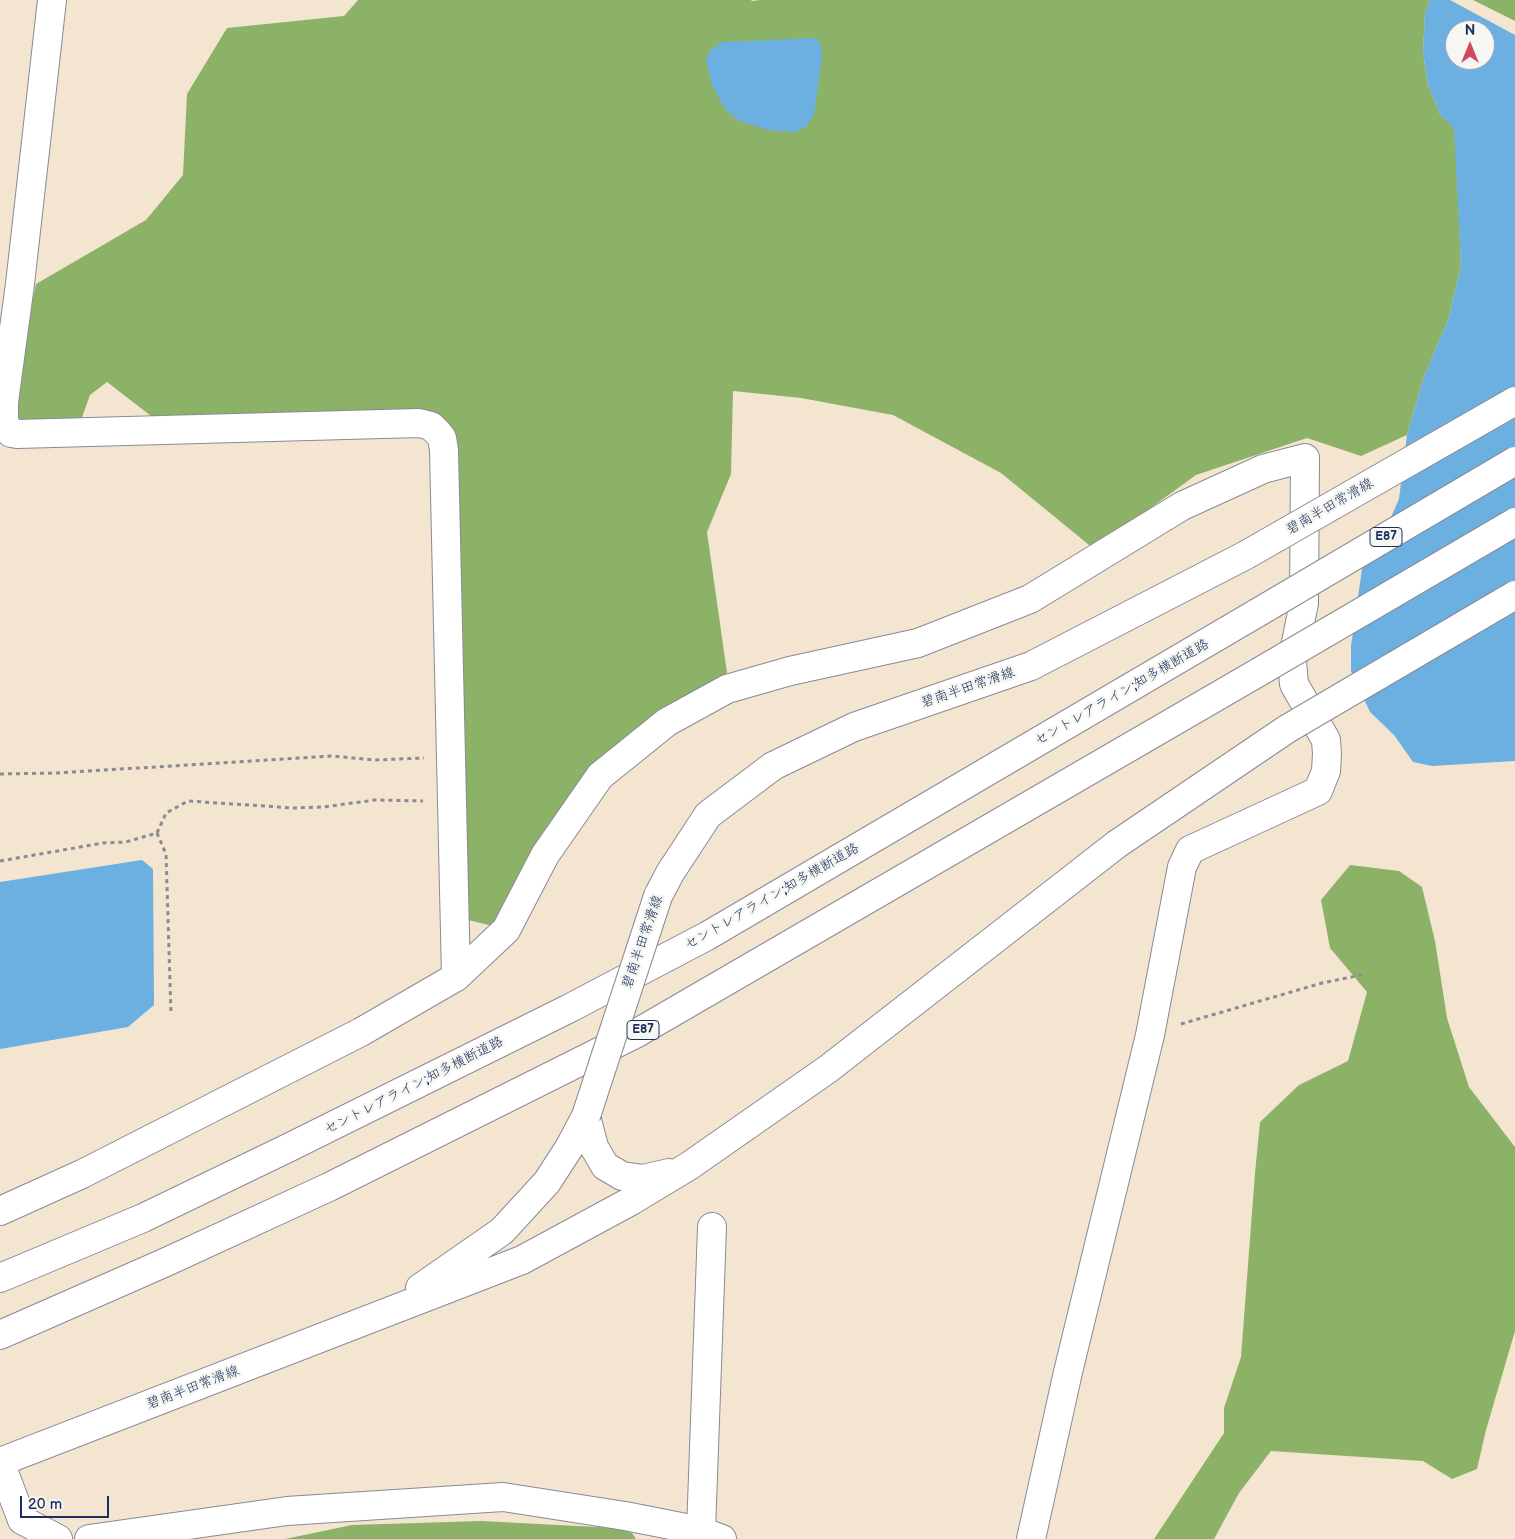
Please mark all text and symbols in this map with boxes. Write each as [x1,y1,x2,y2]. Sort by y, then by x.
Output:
north arrow [1445,20,1495,70]
text: N [1465,22,1475,39]
street label: 碧南半田常滑線 [1283,475,1377,539]
road number: E87 [1370,528,1402,546]
street label: セントレアライン;知多横断道路 [1032,636,1212,750]
street label: 碧南半田常滑線 [919,664,1017,712]
street label: セントレアライン;知多横断道路 [682,840,862,954]
street label: 碧南半田常滑線 [619,893,667,991]
road number: E87 [627,1020,659,1040]
street label: セントレアライン;知多横断道路 [322,1033,506,1139]
street label: 碧南半田常滑線 [144,1363,242,1413]
scale bar [22,1486,111,1518]
text: 20 m [28,1495,62,1514]

